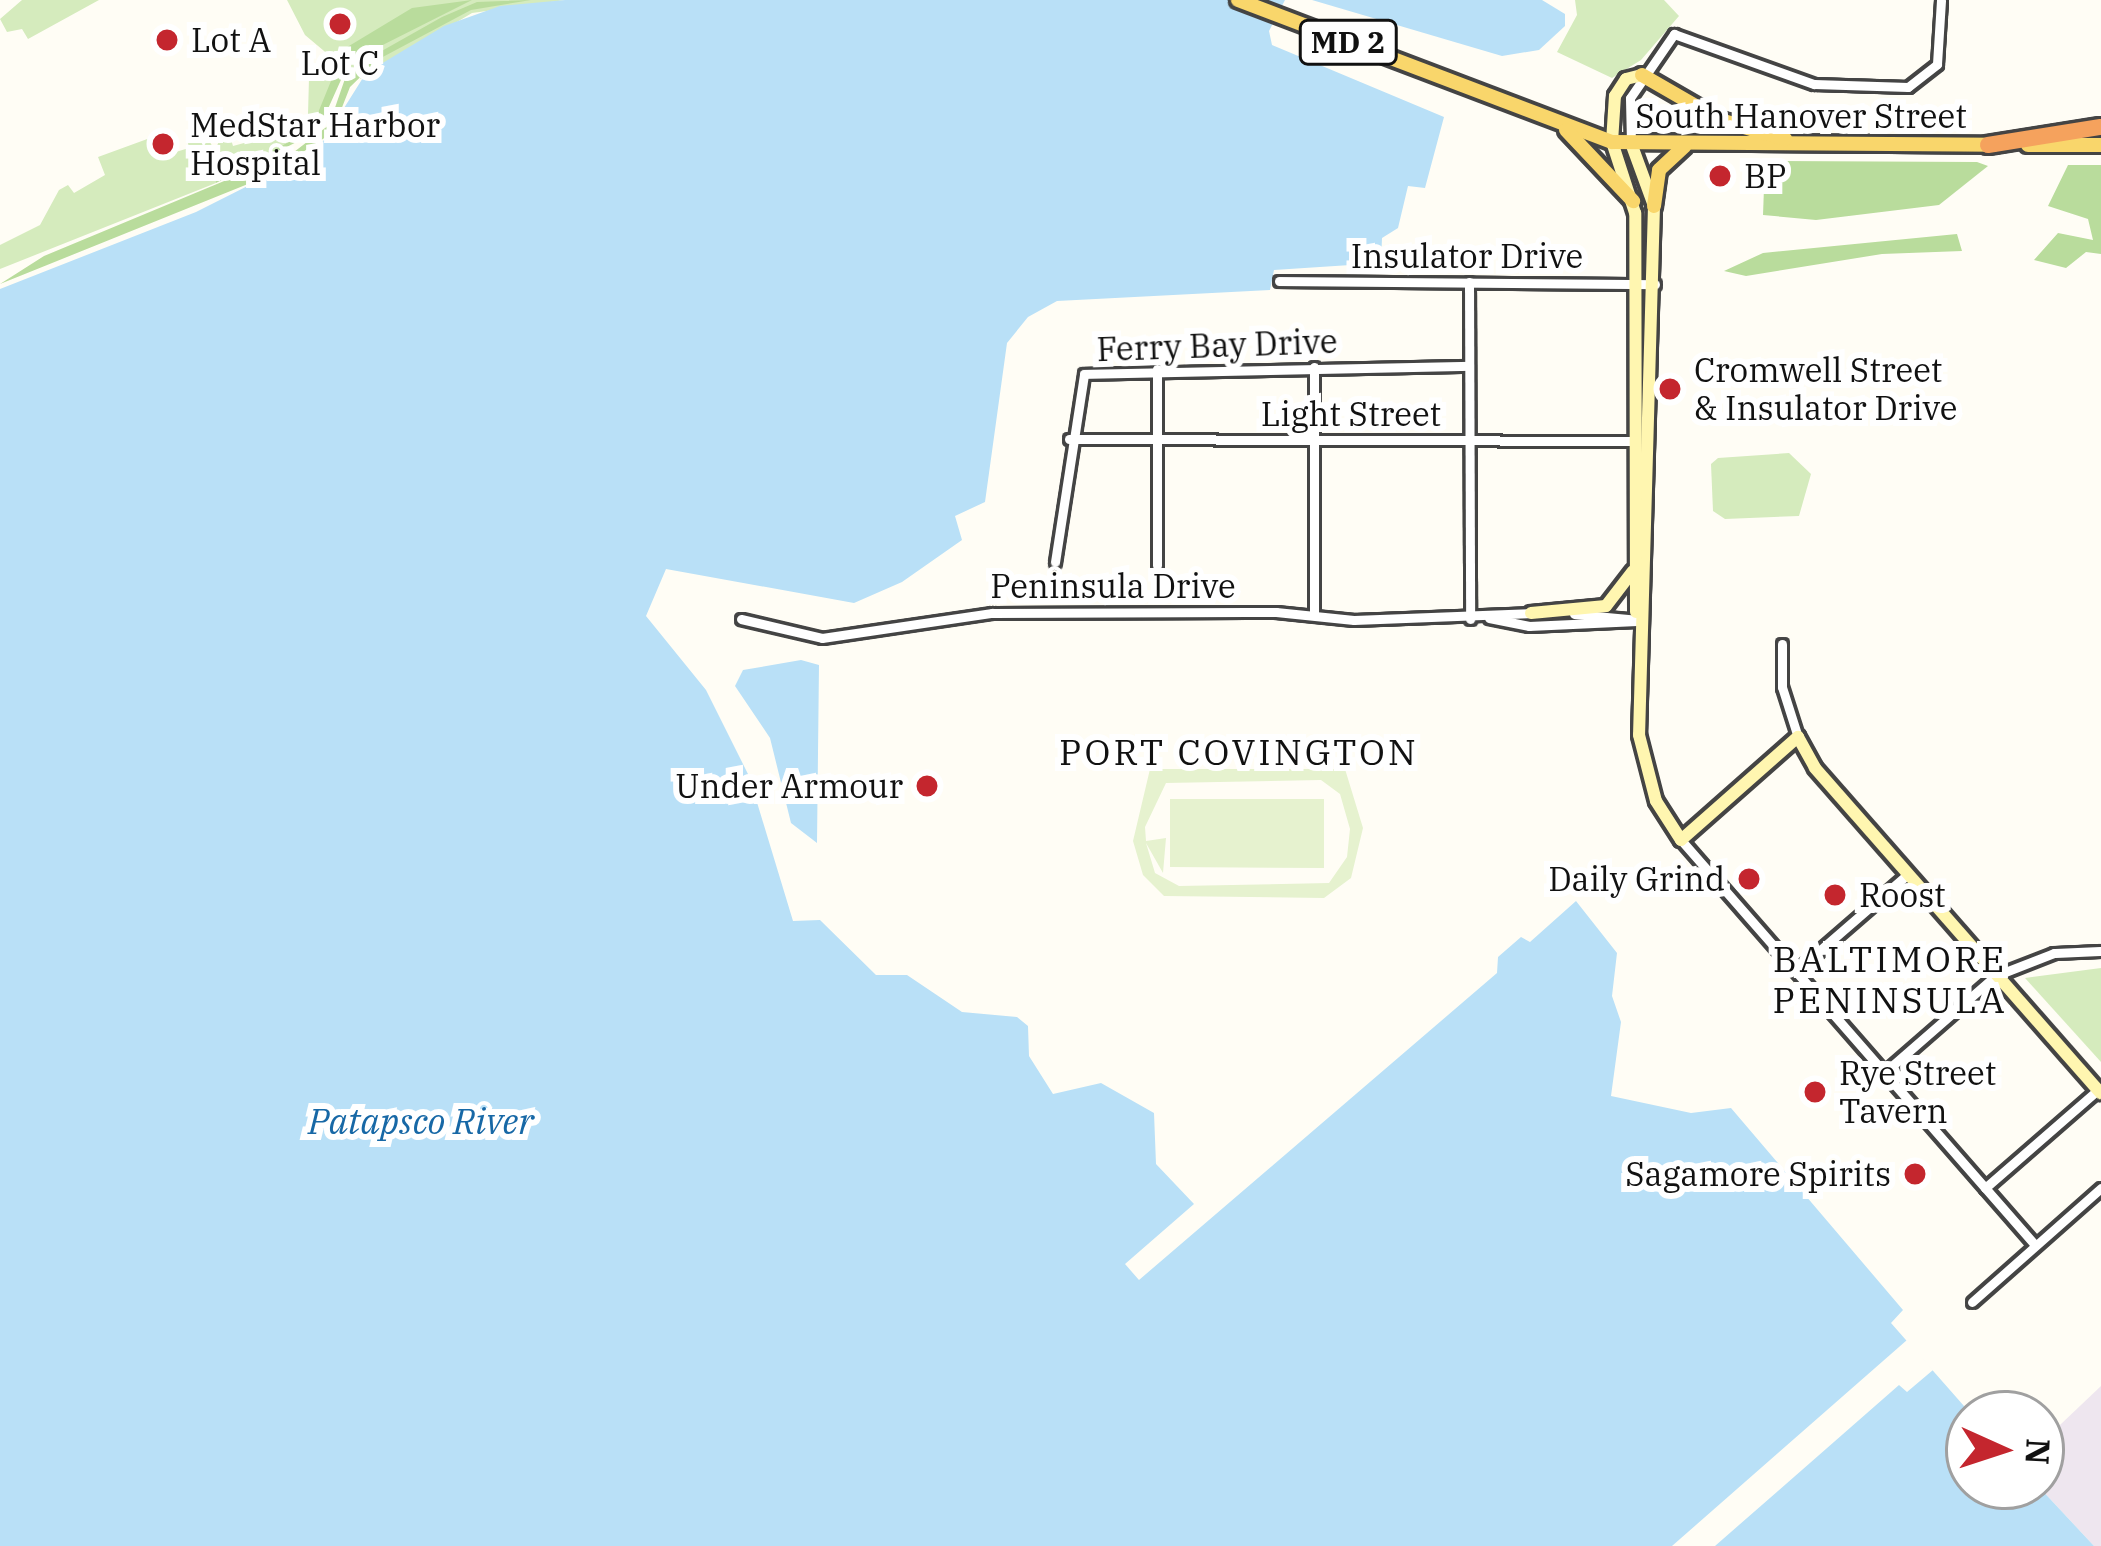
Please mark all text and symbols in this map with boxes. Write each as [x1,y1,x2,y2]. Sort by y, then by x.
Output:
marker: Lot C [327,11,353,37]
road number: MD 2 [1297,18,1399,66]
place label: Lot A [191,20,271,60]
marker: Lot A [154,27,180,53]
place label: Lot C [301,43,379,83]
street label: South Hanover Street [1635,96,1967,136]
place label: MedStar Harbor Hospital [190,105,440,183]
marker: MedStar Harbor Hospital [147,128,179,160]
place label: BP [1744,156,1787,196]
marker: BP [1707,163,1733,189]
street label: Insulator Drive [1351,236,1583,276]
street label: Ferry Bay Drive [1096,321,1338,369]
place label: Cromwell Street & Insulator Drive [1694,350,1958,428]
marker: Cromwell Street & Insulator Drive [1657,376,1683,402]
street label: Light Street [1261,394,1441,434]
street label: Peninsula Drive [990,566,1236,606]
district label: PORT COVINGTON [1059,730,1419,774]
place label: Under Armour [675,766,903,806]
marker: Under Armour [914,773,940,799]
place label: Daily Grind [1548,859,1725,899]
marker: Daily Grind [1736,866,1762,892]
place label: Roost [1859,875,1946,915]
marker: Roost [1822,882,1848,908]
district label: BALTIMORE PENINSULA [1772,936,2008,1021]
place label: Rye Street Tavern [1839,1053,1996,1131]
marker: Rye Street Tavern [1802,1079,1828,1105]
water label: Patapsco River [308,1099,534,1143]
place label: Sagamore Spirits [1625,1154,1891,1194]
marker: Sagamore Spirits [1902,1161,1928,1187]
north arrow [1945,1390,2065,1510]
text: N [2016,1438,2061,1466]

